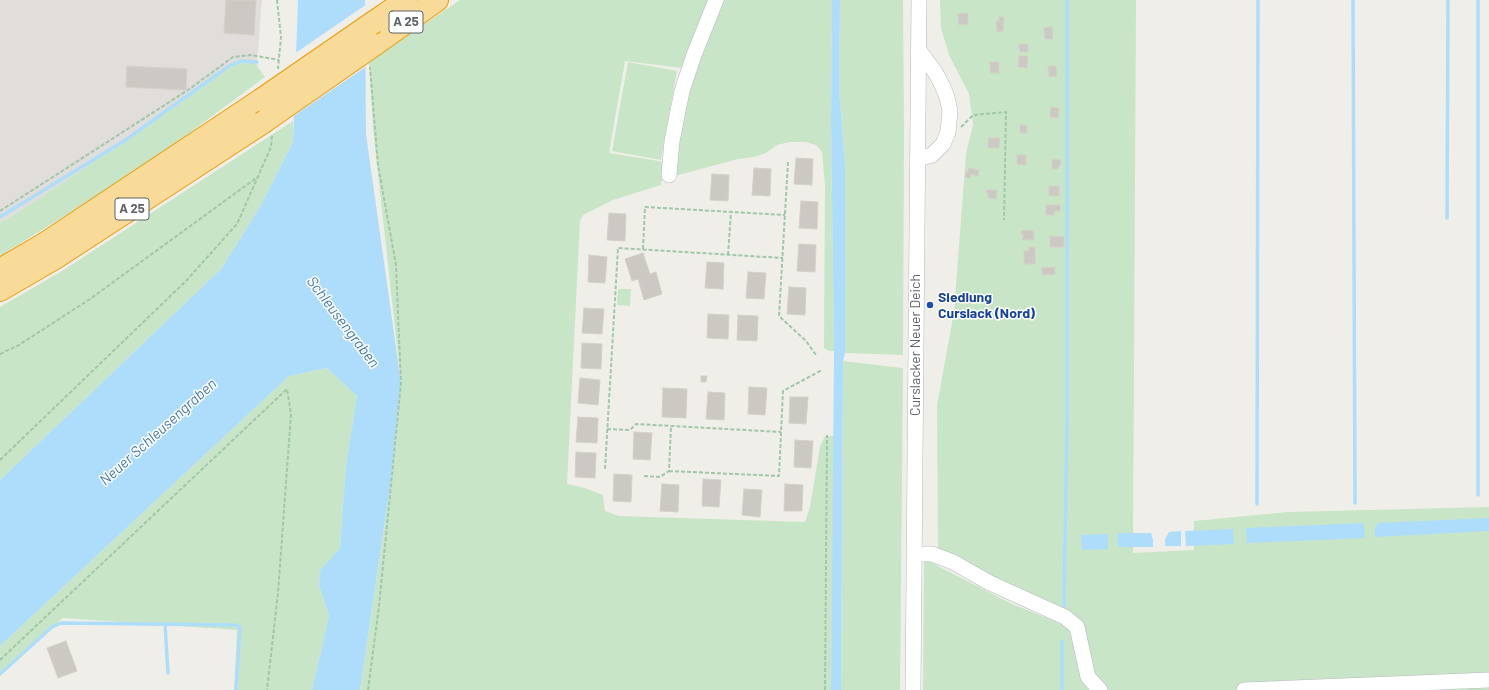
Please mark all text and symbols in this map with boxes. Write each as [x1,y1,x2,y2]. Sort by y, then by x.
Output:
road number: A 25 [389,11,423,33]
road number: A 25 [115,198,149,220]
water label: Schleusengraben [303,273,383,371]
street label: Curslacker Neuer Deich [907,274,923,416]
place label: Siedlung Curslack (Nord) [938,289,1035,322]
marker: Siedlung Curslack (Nord) [925,300,935,310]
water label: Neuer Schleusengraben [96,375,220,489]

